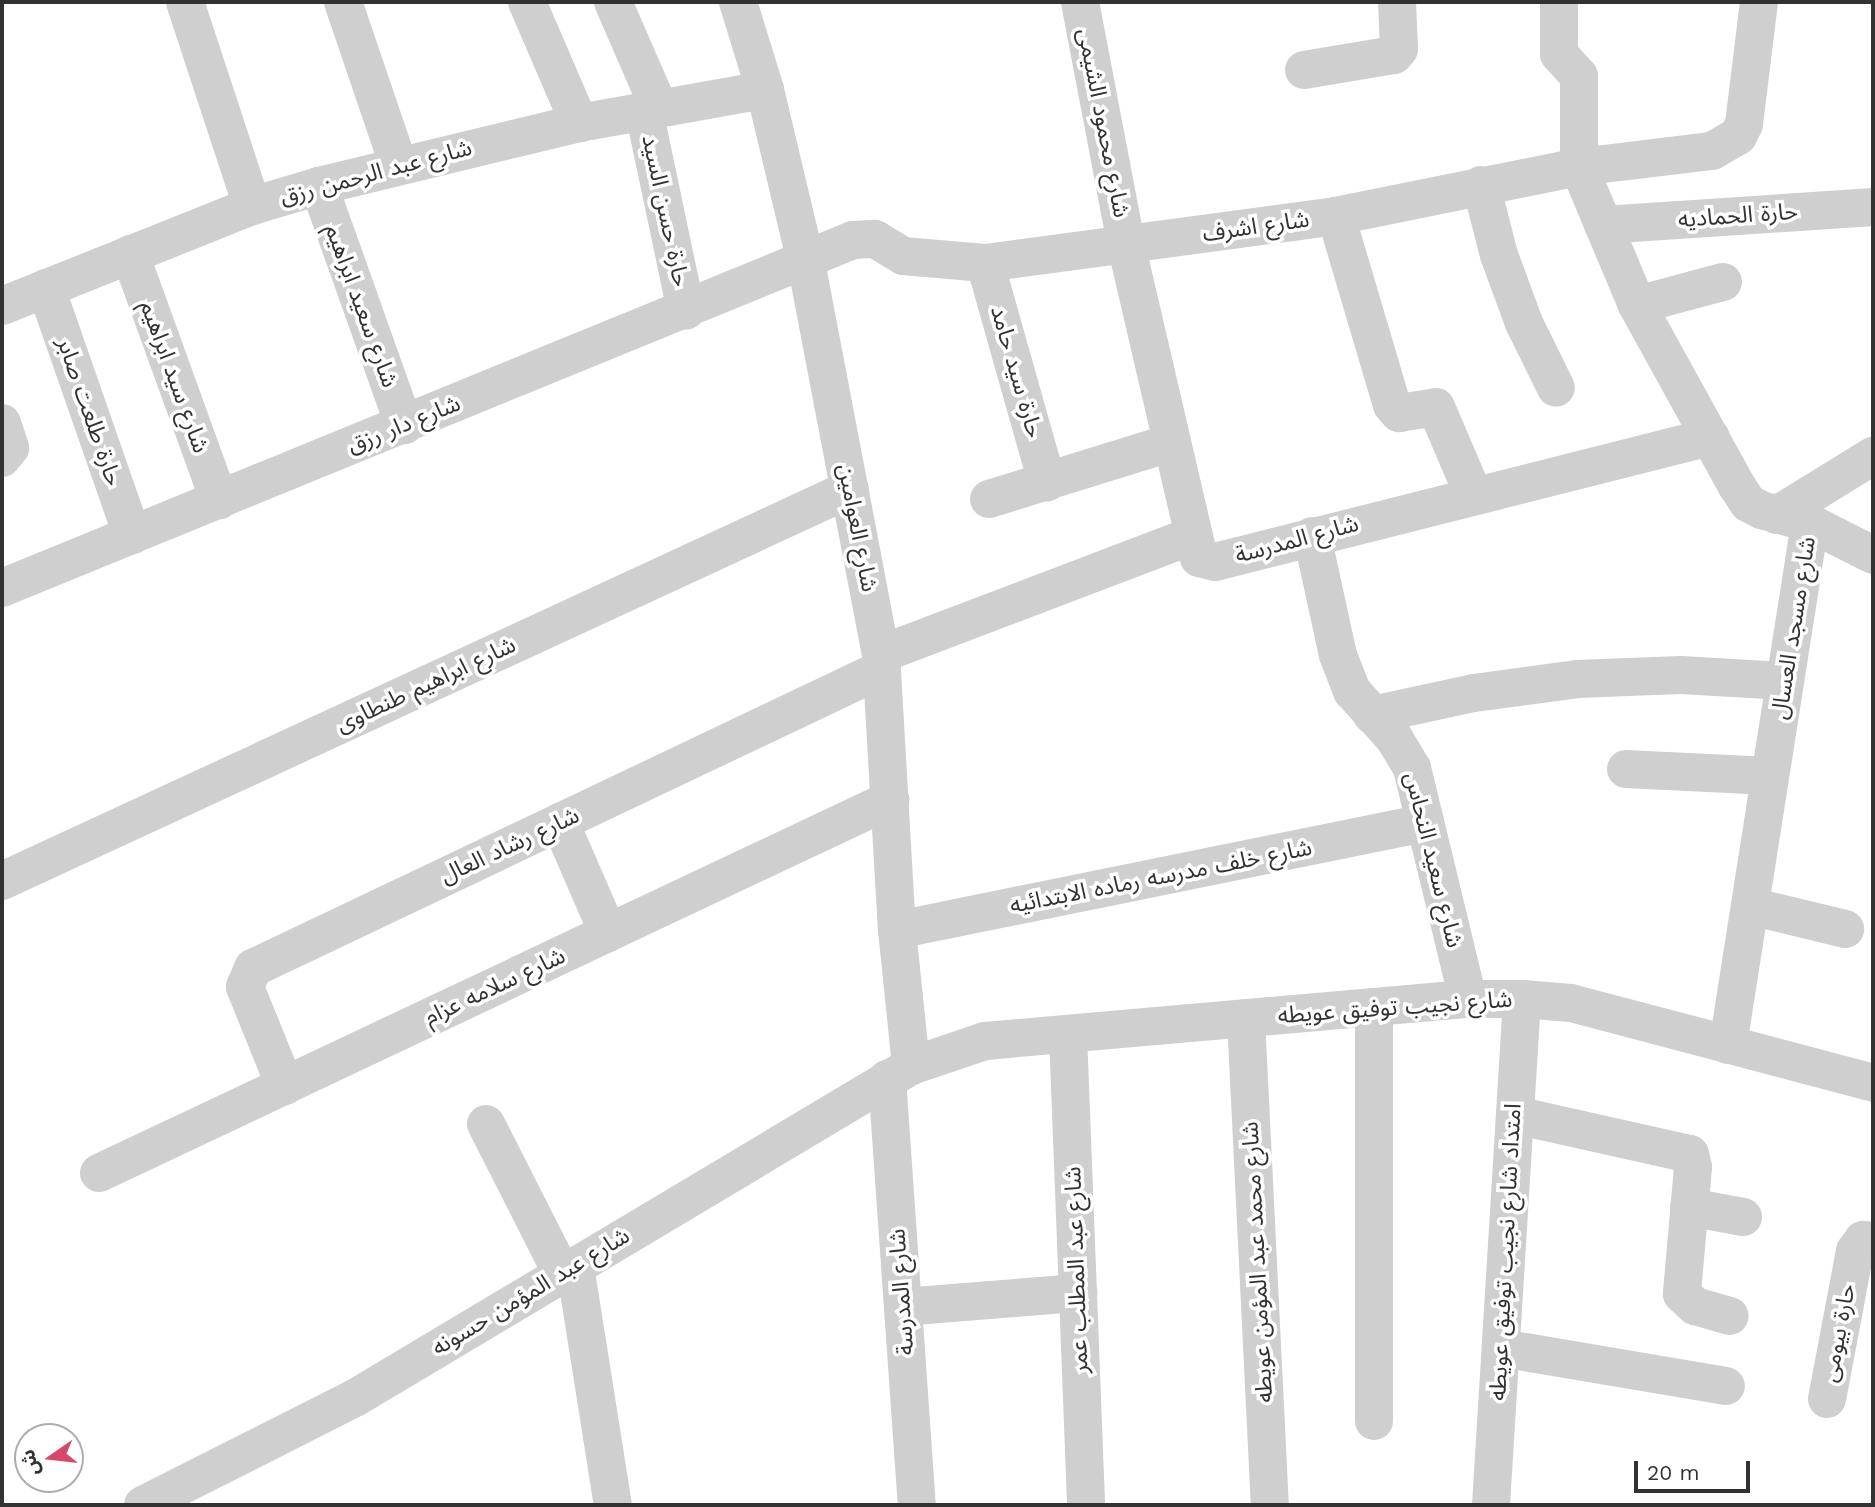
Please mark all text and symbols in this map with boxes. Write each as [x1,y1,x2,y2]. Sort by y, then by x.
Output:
street label: شارع محمود الشيمى [1071,26,1135,220]
street label: حارة حسن السيد [635,133,695,289]
street label: شارع عبد الرحمن رزق [277,134,475,212]
street label: حارة الحماديه [1677,198,1799,234]
street label: شارع اشرف [1201,206,1311,248]
street label: شارع سعيد ابراهيم [319,221,403,391]
street label: شارع سيد ابراهيم [134,297,214,457]
street label: حارة سيد حامد [984,303,1048,441]
street label: حارة طلعت صابر [51,334,127,490]
street label: شارع دار رزق [343,390,465,460]
street label: شارع العوامين [831,462,883,594]
street label: شارع المدرسة [1232,510,1362,570]
street label: شارع مسجد العسال [1766,535,1822,721]
street label: شارع ابراهيم طنطاوى [332,631,520,739]
street label: شارع سعيد النحاس [1398,769,1468,951]
street label: شارع رشاد العال [436,802,584,890]
street label: شارع خلف مدرسه رماده الابتدائيه [1008,834,1314,920]
street label: شارع سلامه عزام [420,942,570,1032]
street label: شارع نجيب توفيق عويطه [1277,986,1513,1030]
street label: امتداد شارع نجيب توفيق عويطه [1484,1103,1528,1401]
street label: شارع محمد عبد المؤمن عويطه [1237,1121,1279,1403]
street label: شارع عبد المطلب عمر [1060,1166,1094,1374]
street label: شارع عبد المؤمن حسونه [427,1222,635,1362]
street label: شارع المدرسة [884,1228,920,1356]
street label: حارة بيومى [1816,1282,1862,1384]
north arrow [14,1423,84,1493]
text: ش [16,1447,44,1478]
scale bar [1637,1448,1752,1492]
text: 20 m [1647,1460,1699,1485]

